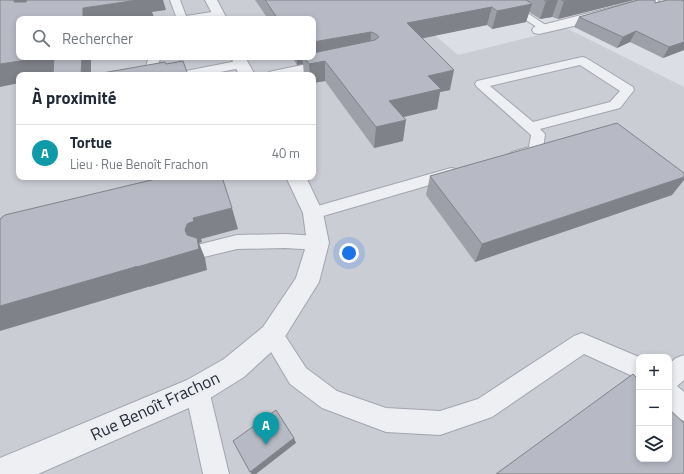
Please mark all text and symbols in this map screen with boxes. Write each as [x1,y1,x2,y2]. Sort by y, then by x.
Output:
search box [16,16,316,60]
icon: search [30,27,52,49]
text: Rechercher [62,27,133,50]
text: À proximité [32,85,116,111]
text: Tortue [70,131,112,154]
text: A [41,143,49,163]
text: 40 m [272,143,300,163]
text: Lieu · Rue Benoît Frachon [70,154,208,174]
your location [339,243,359,263]
map controls [636,354,672,462]
button: + [636,354,672,390]
street label: Rue Benoît Frachon [86,365,224,447]
button: − [636,390,672,426]
pin: A [253,412,279,445]
button: layers [636,426,672,462]

